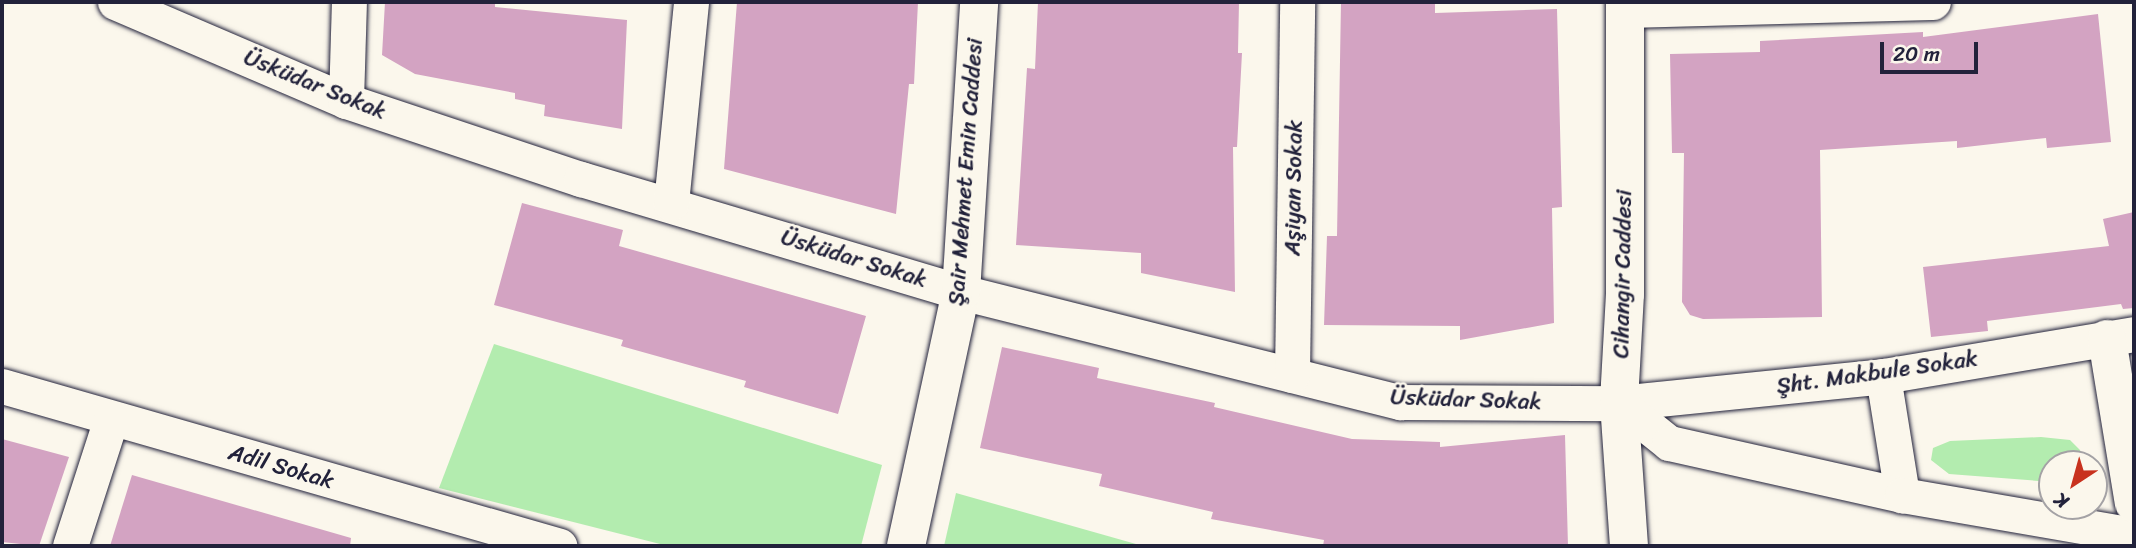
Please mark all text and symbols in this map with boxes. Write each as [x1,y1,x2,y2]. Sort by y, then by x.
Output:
scale bar [1884,28,1982,72]
text: 20 m [1893,35,1940,73]
street label: Şair Mehmet Emin Caddesi [943,37,989,307]
street label: Üsküdar Sokak [240,44,390,126]
street label: Aşiyan Sokak [1279,120,1309,256]
street label: Cihangir Caddesi [1608,190,1638,358]
street label: Üsküdar Sokak [778,224,930,294]
street label: Şht. Makbule Sokak [1775,345,1979,401]
street label: Üsküdar Sokak [1390,384,1542,416]
street label: Adil Sokak [225,439,337,495]
north arrow [2038,450,2108,520]
text: K [2047,484,2076,518]

